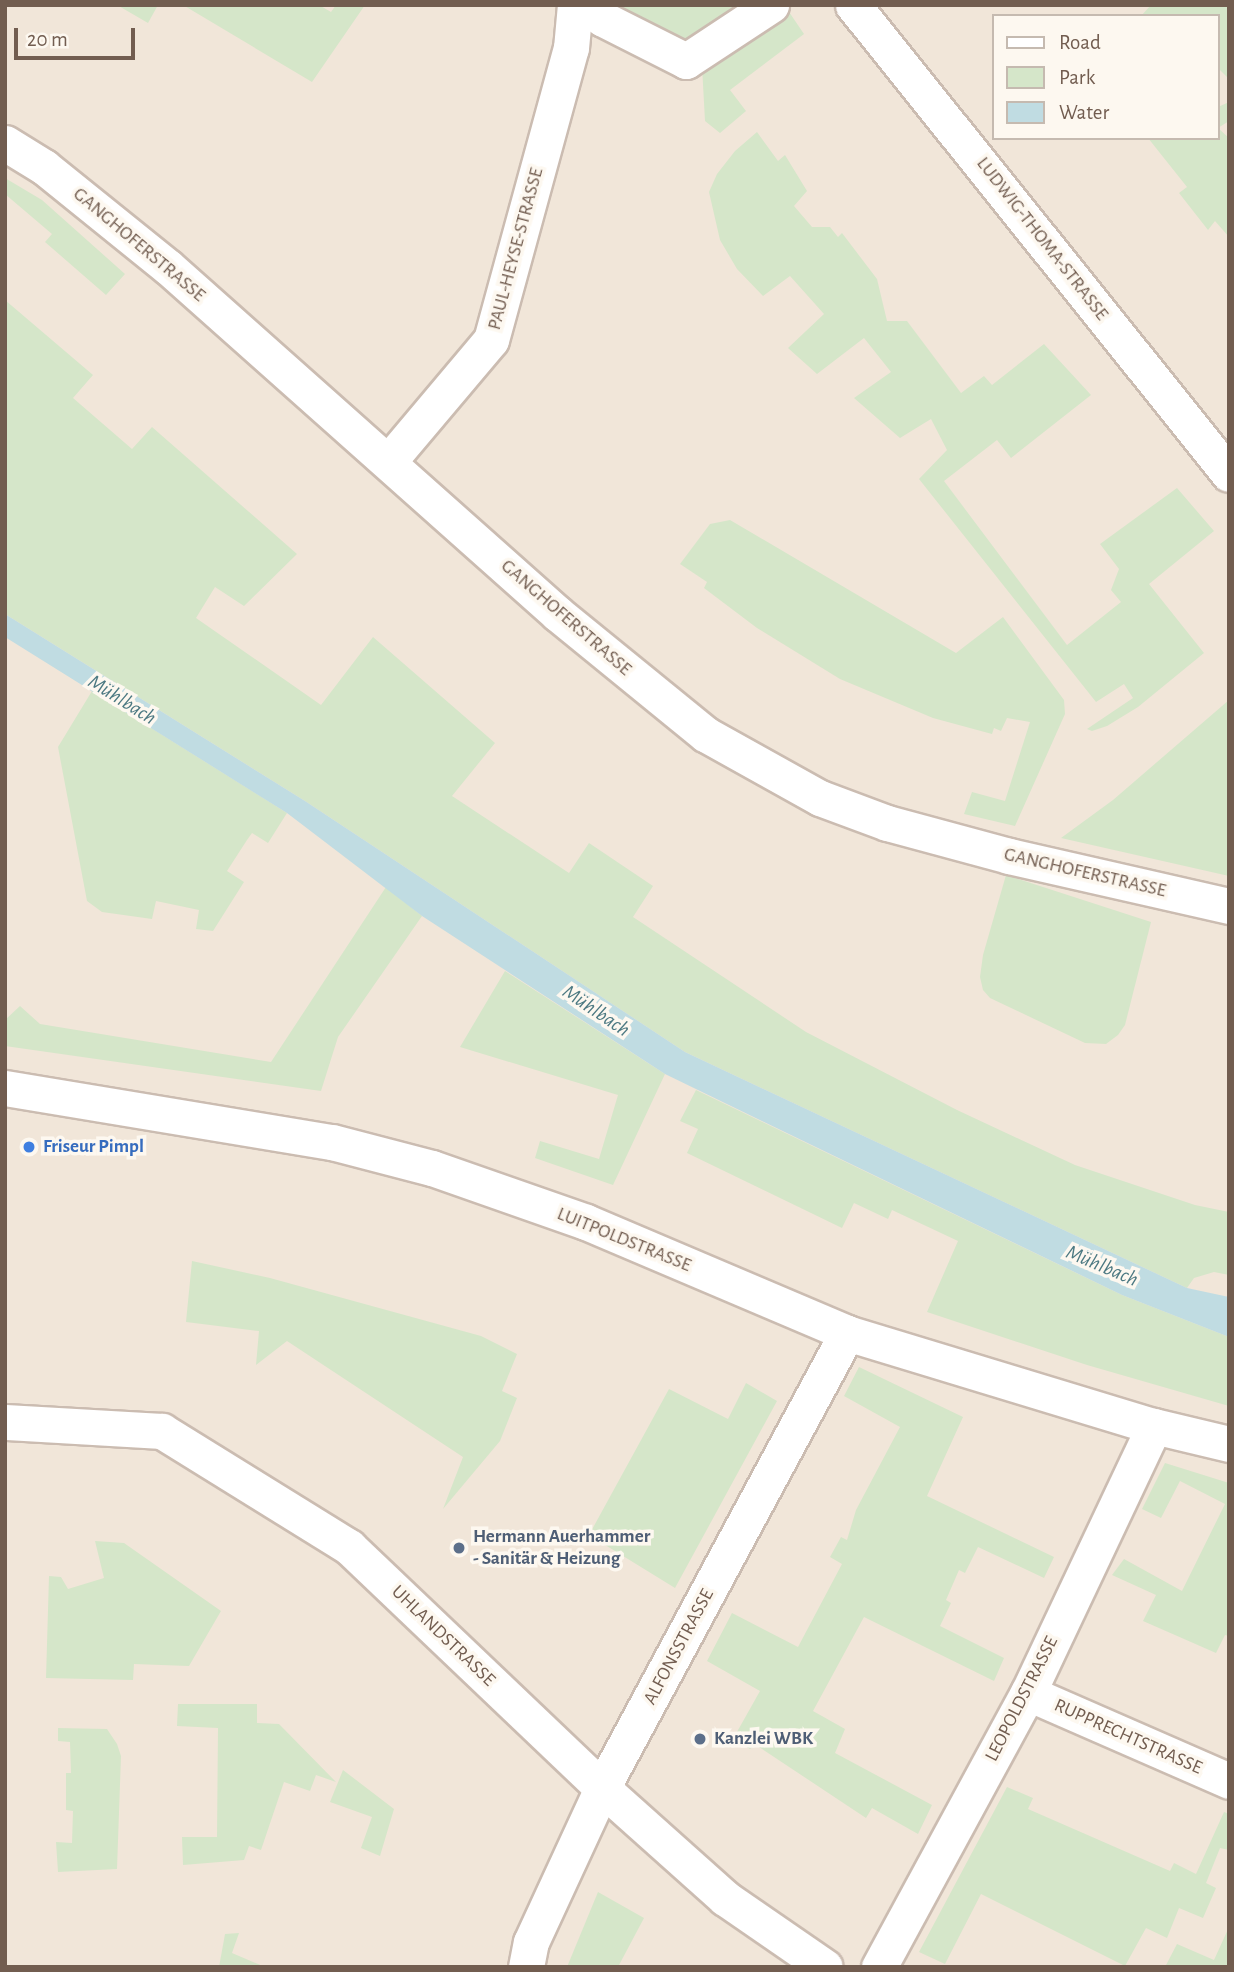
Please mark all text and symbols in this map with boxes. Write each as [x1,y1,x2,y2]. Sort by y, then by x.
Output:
scale bar [18,14,138,58]
legend [992,14,1220,140]
text: 20 m [27,29,68,50]
text: Road [1059,32,1101,53]
text: Park [1059,67,1095,88]
text: Water [1059,102,1109,123]
street label: LUDWIG-THOMA-STRASSE [971,153,1113,325]
street label: PAUL-HEYSE-STRASSE [483,165,549,333]
street label: GANGHOFERSTRASSE [68,183,210,307]
street label: GANGHOFERSTRASSE [496,555,636,681]
water label: Mühlbach [83,669,161,731]
street label: GANGHOFERSTRASSE [1002,843,1168,903]
water label: Mühlbach [558,979,634,1043]
place label: Friseur Pimpl [43,1136,144,1158]
marker: Friseur Pimpl [21,1139,37,1155]
street label: LUITPOLDSTRASSE [554,1203,694,1277]
water label: Mühlbach [1062,1240,1142,1292]
place label: Hermann Auerhammer - Sanitär & Heizung [473,1526,650,1570]
marker: Hermann Auerhammer - Sanitär & Heizung [451,1540,467,1556]
street label: UHLANDSTRASSE [386,1581,500,1691]
street label: ALFONSSTRASSE [639,1585,719,1709]
street label: LEOPOLDSTRASSE [981,1633,1063,1765]
street label: RUPPRECHTSTRASSE [1051,1694,1205,1780]
place label: Kanzlei WBK [714,1728,813,1750]
marker: Kanzlei WBK [692,1731,708,1747]

